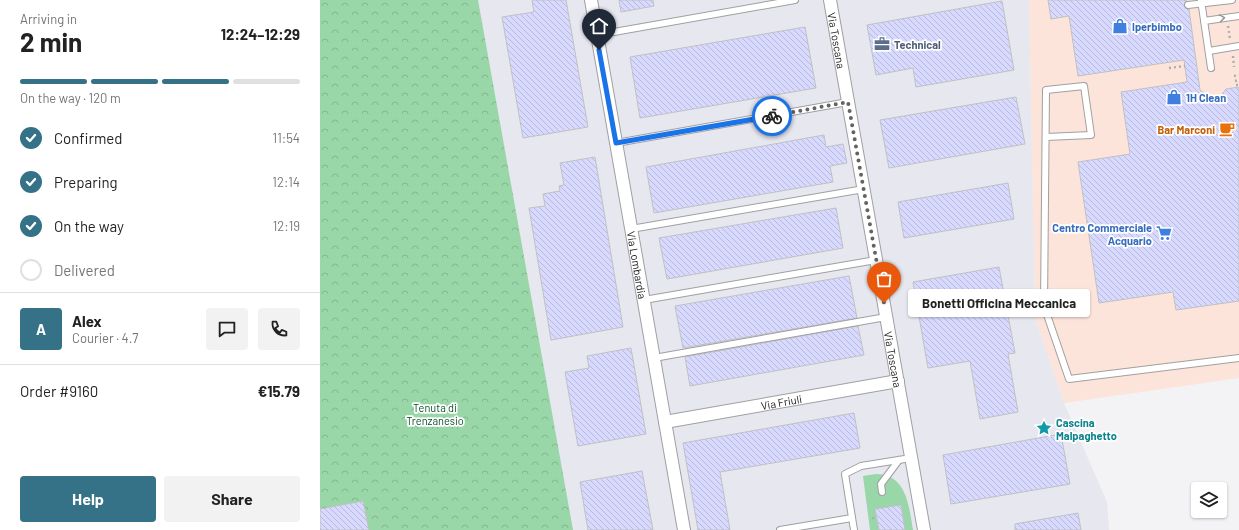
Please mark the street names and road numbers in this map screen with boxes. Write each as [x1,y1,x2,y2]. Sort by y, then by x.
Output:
street label: Via Toscana [826,11,849,69]
street label: Via Lombardia [625,230,650,300]
street label: Via Toscana [882,330,905,389]
street label: Via Friuli [760,392,803,412]

